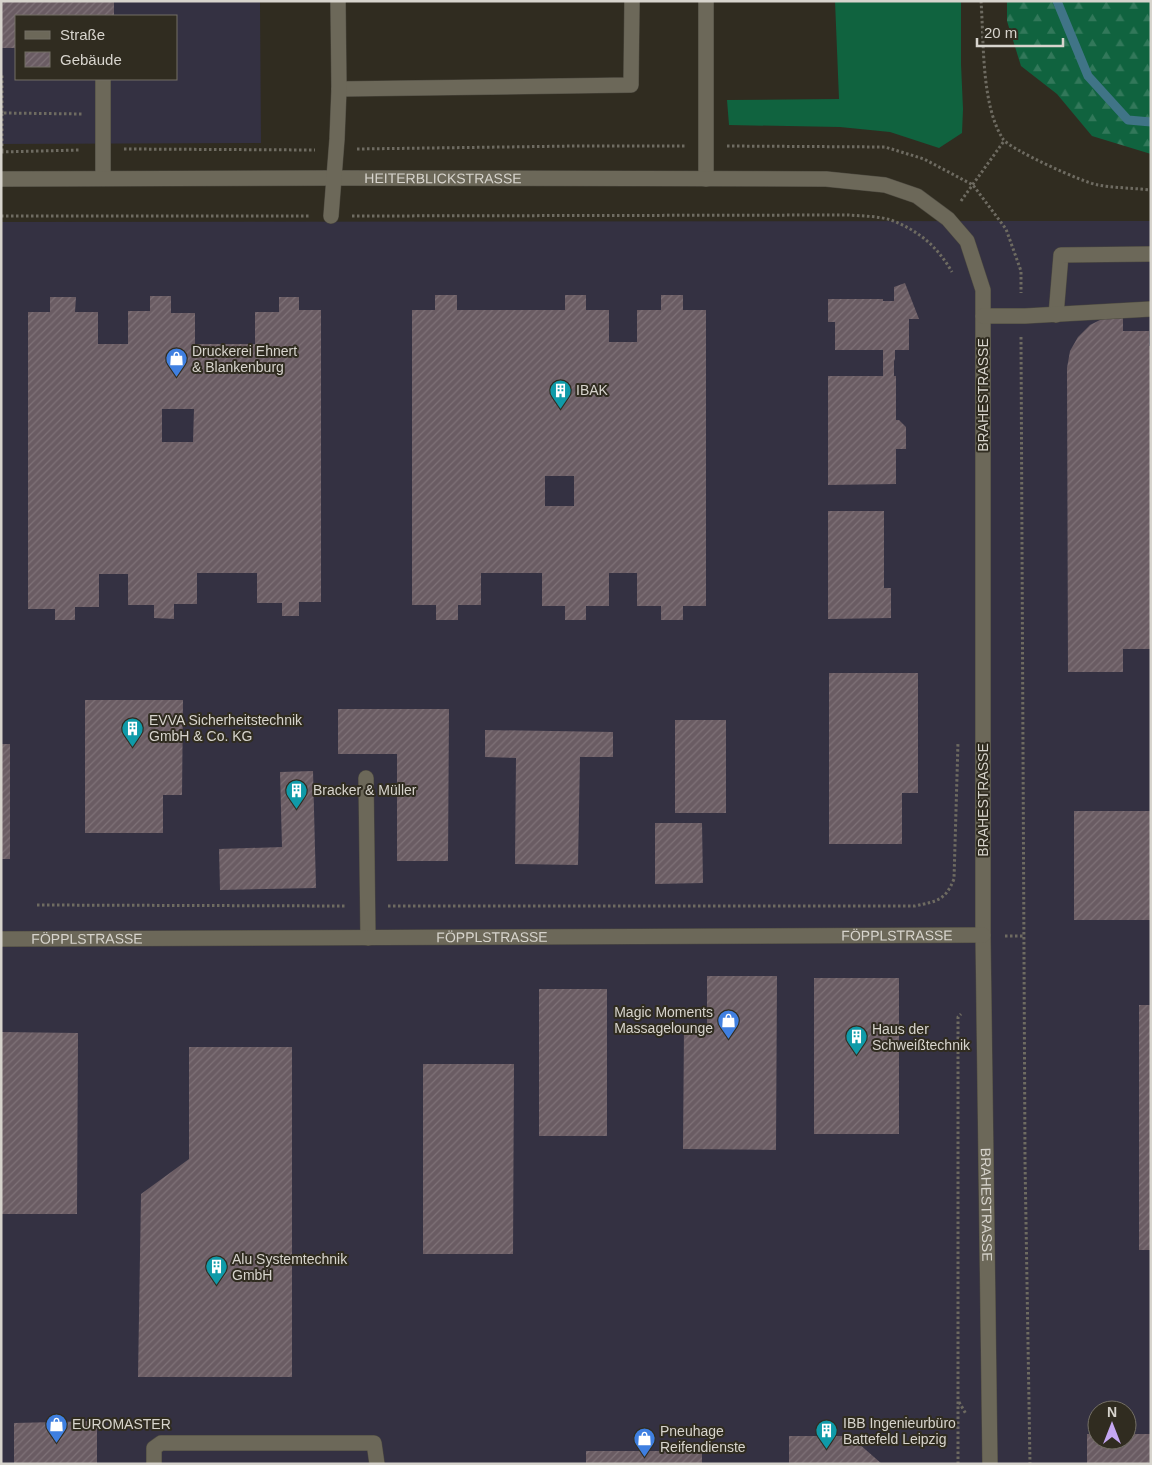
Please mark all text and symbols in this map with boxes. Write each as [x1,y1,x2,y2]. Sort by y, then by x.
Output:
legend [15,15,178,80]
scale bar [977,15,1063,47]
text: 20 m [984,24,1017,41]
text: Straße [60,26,105,43]
text: Gebäude [60,51,122,68]
street label: HEITERBLICKSTRASSE [364,170,522,186]
street label: BRAHESTRASSE [975,338,991,452]
place label: Druckerei Ehnert & Blankenburg [192,343,297,375]
shop icon: Druckerei Ehnert & Blankenburg [164,347,188,378]
building icon: IBAK [548,378,572,409]
place label: IBAK [576,382,609,398]
place label: EVVA Sicherheitstechnik GmbH & Co. KG [149,712,303,744]
building icon: EVVA Sicherheitstechnik GmbH & Co. KG [121,716,145,747]
street label: BRAHESTRASSE [975,743,991,857]
building icon: Bracker & Müller [285,778,309,809]
place label: Bracker & Müller [313,782,417,798]
street label: FÖPPLSTRASSE [841,926,953,944]
street label: FÖPPLSTRASSE [436,928,548,945]
street label: FÖPPLSTRASSE [31,930,143,947]
place label: Magic Moments Massagelounge [614,1004,713,1036]
shop icon: Magic Moments Massagelounge [717,1008,741,1039]
place label: Haus der Schweißtechnik [872,1021,971,1053]
building icon: Haus der Schweißtechnik [844,1025,868,1056]
street label: BRAHESTRASSE [978,1148,995,1262]
place label: Alu Systemtechnik GmbH [232,1251,348,1283]
building icon: Alu Systemtechnik GmbH [204,1255,228,1286]
north arrow [1087,1400,1137,1450]
text: N [1107,1404,1117,1420]
shop icon: EUROMASTER [44,1412,68,1443]
place label: IBB Ingenieurbüro Battefeld Leipzig [843,1415,956,1447]
place label: EUROMASTER [72,1416,171,1432]
building icon: IBB Ingenieurbüro Battefeld Leipzig [815,1419,839,1450]
place label: Pneuhage Reifendienste [660,1423,746,1455]
shop icon: Pneuhage Reifendienste [632,1427,656,1458]

